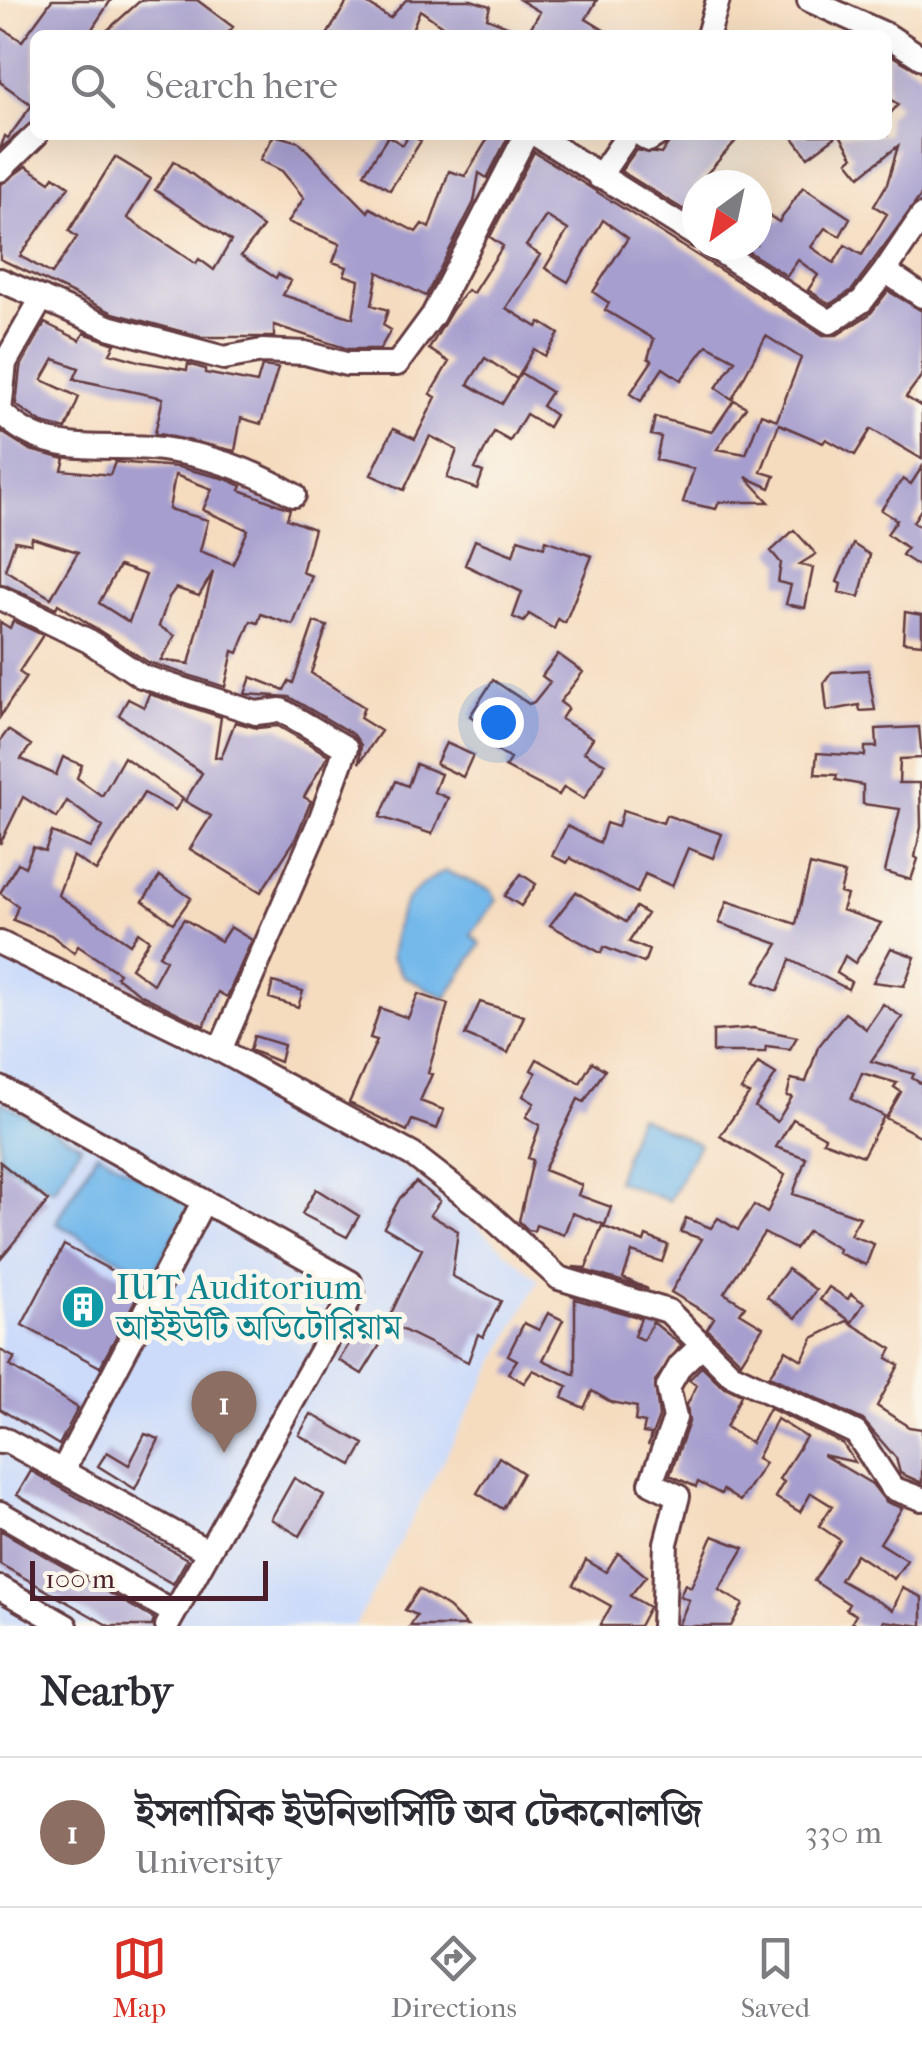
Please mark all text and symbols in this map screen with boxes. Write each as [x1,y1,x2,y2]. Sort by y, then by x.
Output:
search box [30,30,892,140]
icon: search [65,58,120,113]
text: Search here [145,63,338,108]
north arrow [682,170,772,260]
your location [473,697,524,748]
place label: IUT Auditorium আইইউটি অডিটোরিয়াম [114,1267,403,1348]
building icon: IUT Auditorium আইইউটি অডিটোরিয়াম [60,1284,106,1330]
pin: 1 [192,1370,256,1453]
scale bar [30,1556,268,1600]
text: 100 m [45,1562,115,1595]
text: Nearby [40,1667,172,1716]
text: ইসলামিক ইউনিভার্সিটি অব টেকনোলজি [135,1790,702,1835]
text: 1 [67,1814,78,1851]
text: 330 m [805,1814,882,1851]
text: University [135,1844,282,1881]
tab: Map [112,1931,167,2024]
tab: Directions [391,1931,517,2024]
tab: Saved [741,1931,810,2024]

